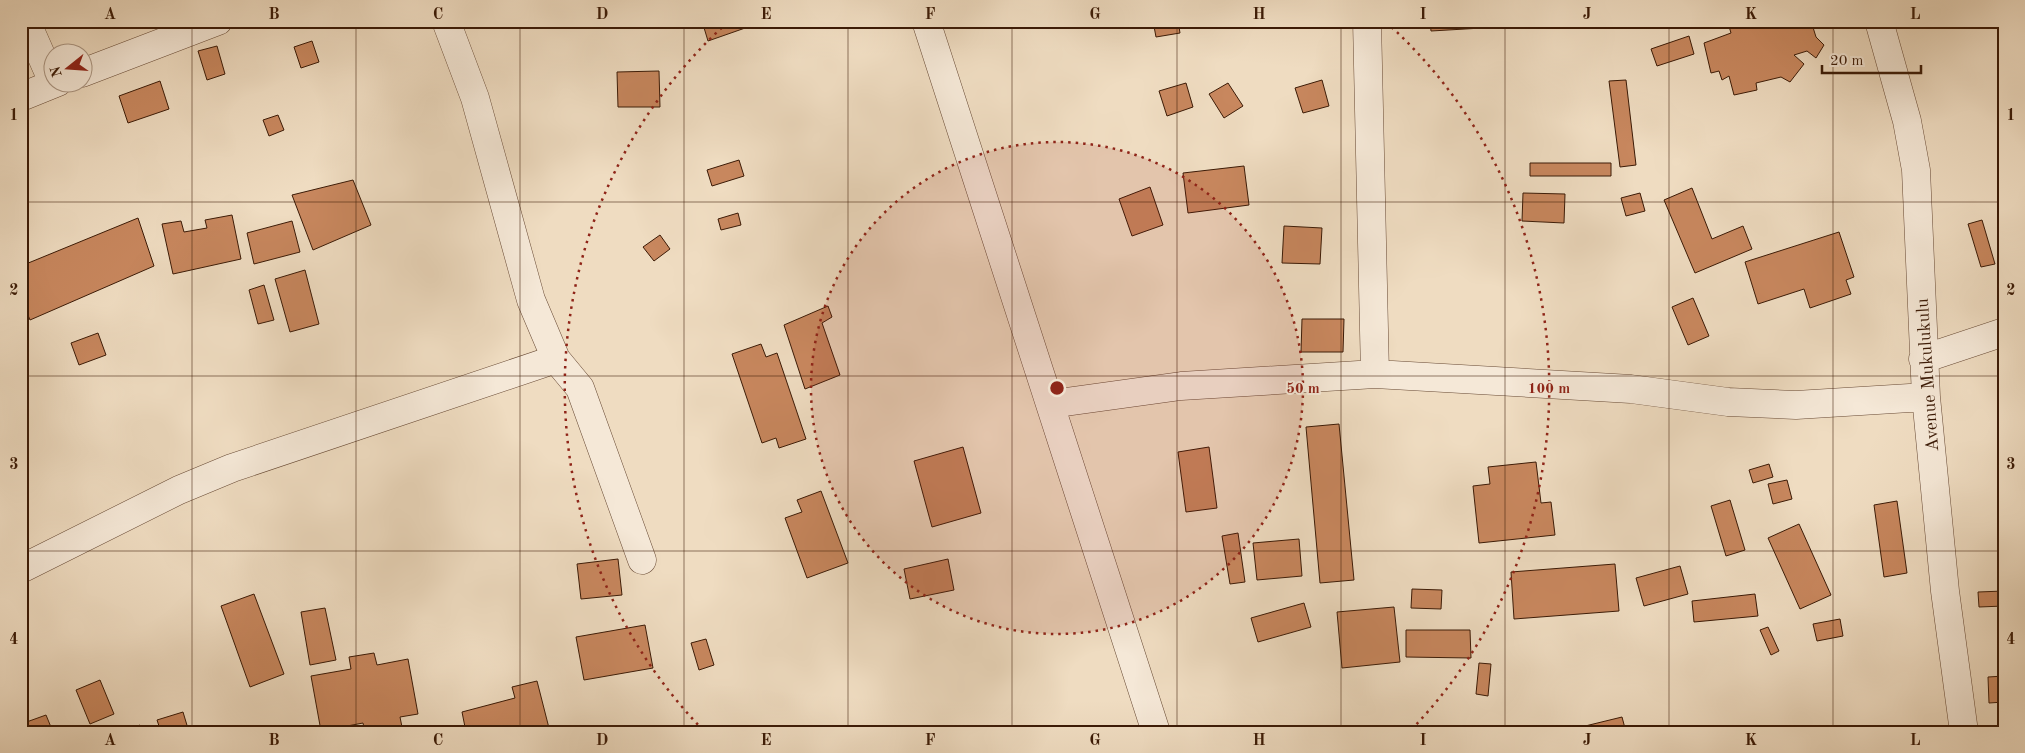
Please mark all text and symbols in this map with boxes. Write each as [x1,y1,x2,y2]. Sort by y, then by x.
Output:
text: A [104,7,116,23]
text: B [268,7,280,23]
text: C [433,7,443,23]
text: D [596,7,608,23]
text: E [760,7,772,23]
text: F [925,7,936,23]
text: G [1089,7,1101,23]
text: H [1252,7,1266,23]
text: I [1419,7,1427,23]
text: J [1583,7,1592,23]
text: K [1745,7,1757,23]
text: L [1910,7,1921,23]
north arrow [42,42,92,92]
scale bar [1822,42,1921,74]
text: 20 m [1830,54,1864,69]
text: N [48,64,65,79]
text: 1 [9,108,19,124]
text: 1 [2006,108,2016,124]
text: 2 [9,283,19,299]
text: 2 [2006,283,2016,299]
street label: Avenue Mukulukulu [1914,297,1942,452]
centre of rings [1048,379,1066,397]
text: 50 m [1286,382,1320,397]
text: 100 m [1528,382,1570,397]
text: 3 [9,457,19,473]
text: 3 [2006,457,2016,473]
text: 4 [9,632,19,648]
text: 4 [2006,632,2016,648]
text: A [104,733,116,749]
text: B [268,733,280,749]
text: C [433,733,443,749]
text: D [596,733,608,749]
text: E [760,733,772,749]
text: F [925,733,936,749]
text: G [1089,733,1101,749]
text: H [1252,733,1266,749]
text: I [1419,733,1427,749]
text: J [1583,733,1592,749]
text: K [1745,733,1757,749]
text: L [1910,733,1921,749]

